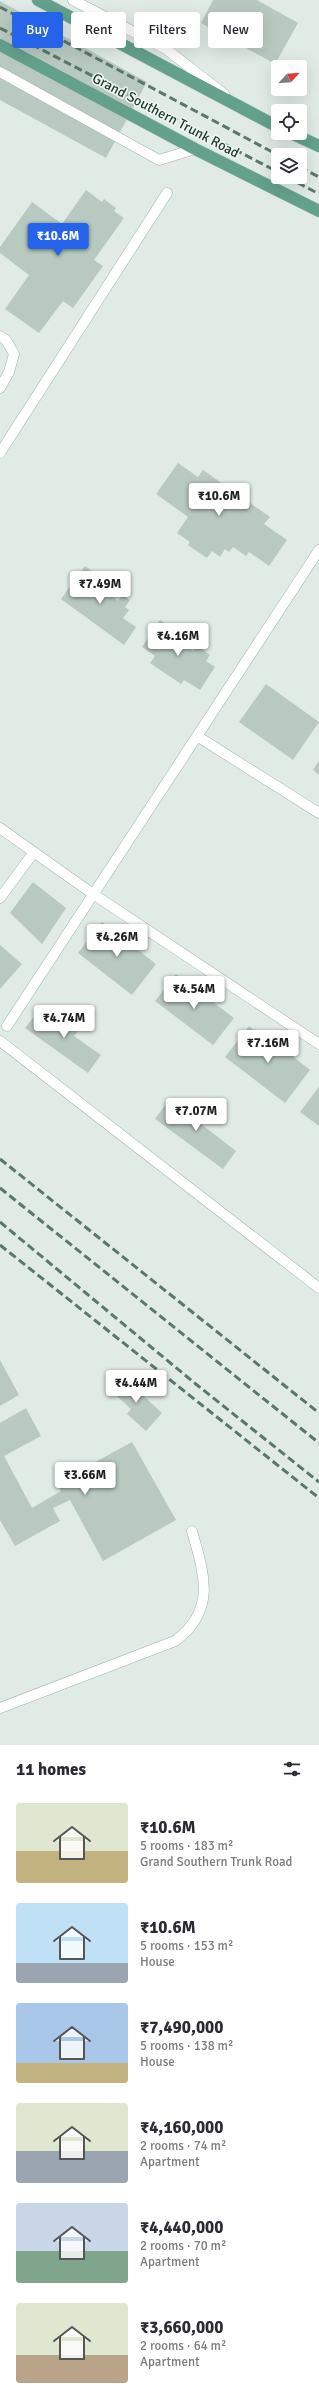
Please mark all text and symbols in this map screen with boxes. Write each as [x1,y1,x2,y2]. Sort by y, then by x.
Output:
chip: Buy [12,12,63,48]
chip: Rent [71,12,126,48]
chip: Filters [134,12,200,48]
chip: New [208,12,263,48]
north arrow [271,60,307,96]
map controls [271,60,307,184]
street label: Grand Southern Trunk Road [89,69,242,161]
button: locate [271,104,307,140]
button: layers [271,148,307,184]
pin: ₹10.6M [25,223,91,257]
text: ₹10.6M [37,228,79,244]
pin: ₹10.6M [186,483,252,517]
text: ₹10.6M [198,488,240,504]
pin: ₹7.49M [67,571,133,605]
text: ₹7.49M [79,576,121,592]
pin: ₹4.16M [145,623,211,657]
text: ₹4.16M [157,628,199,644]
pin: ₹4.26M [84,924,150,958]
text: ₹4.26M [96,929,138,945]
pin: ₹4.54M [161,976,227,1010]
text: ₹4.54M [173,981,215,997]
pin: ₹4.74M [31,1005,97,1039]
text: ₹4.74M [43,1010,85,1026]
pin: ₹7.16M [235,1030,301,1064]
text: ₹7.16M [247,1035,289,1051]
pin: ₹7.07M [163,1098,229,1132]
text: ₹7.07M [175,1103,217,1119]
pin: ₹4.44M [103,1370,169,1404]
text: ₹4.44M [115,1375,157,1391]
pin: ₹3.66M [52,1462,118,1496]
text: ₹3.66M [64,1467,106,1483]
icon: filters [281,1758,303,1780]
text: 11 homes [16,1759,86,1780]
text: ₹10.6M [140,1817,196,1838]
icon: home [48,1819,96,1867]
text: 5 rooms · 183 m² [140,1838,233,1854]
text: Grand Southern Trunk Road [140,1854,292,1870]
text: ₹10.6M [140,1917,196,1938]
icon: home [48,1919,96,1967]
text: 5 rooms · 153 m² [140,1938,233,1954]
text: House [140,1954,175,1970]
text: ₹7,490,000 [140,2017,223,2038]
icon: home [48,2019,96,2067]
text: 5 rooms · 138 m² [140,2038,233,2054]
text: House [140,2054,175,2070]
text: ₹4,160,000 [140,2117,223,2138]
icon: home [48,2119,96,2167]
text: 2 rooms · 74 m² [140,2138,226,2154]
text: Apartment [140,2154,200,2170]
text: ₹4,440,000 [140,2217,223,2238]
icon: home [48,2219,96,2267]
text: 2 rooms · 70 m² [140,2238,226,2254]
text: Apartment [140,2254,200,2270]
text: ₹3,660,000 [140,2317,223,2338]
icon: home [48,2319,96,2367]
text: 2 rooms · 64 m² [140,2338,226,2354]
text: Apartment [140,2354,200,2370]

